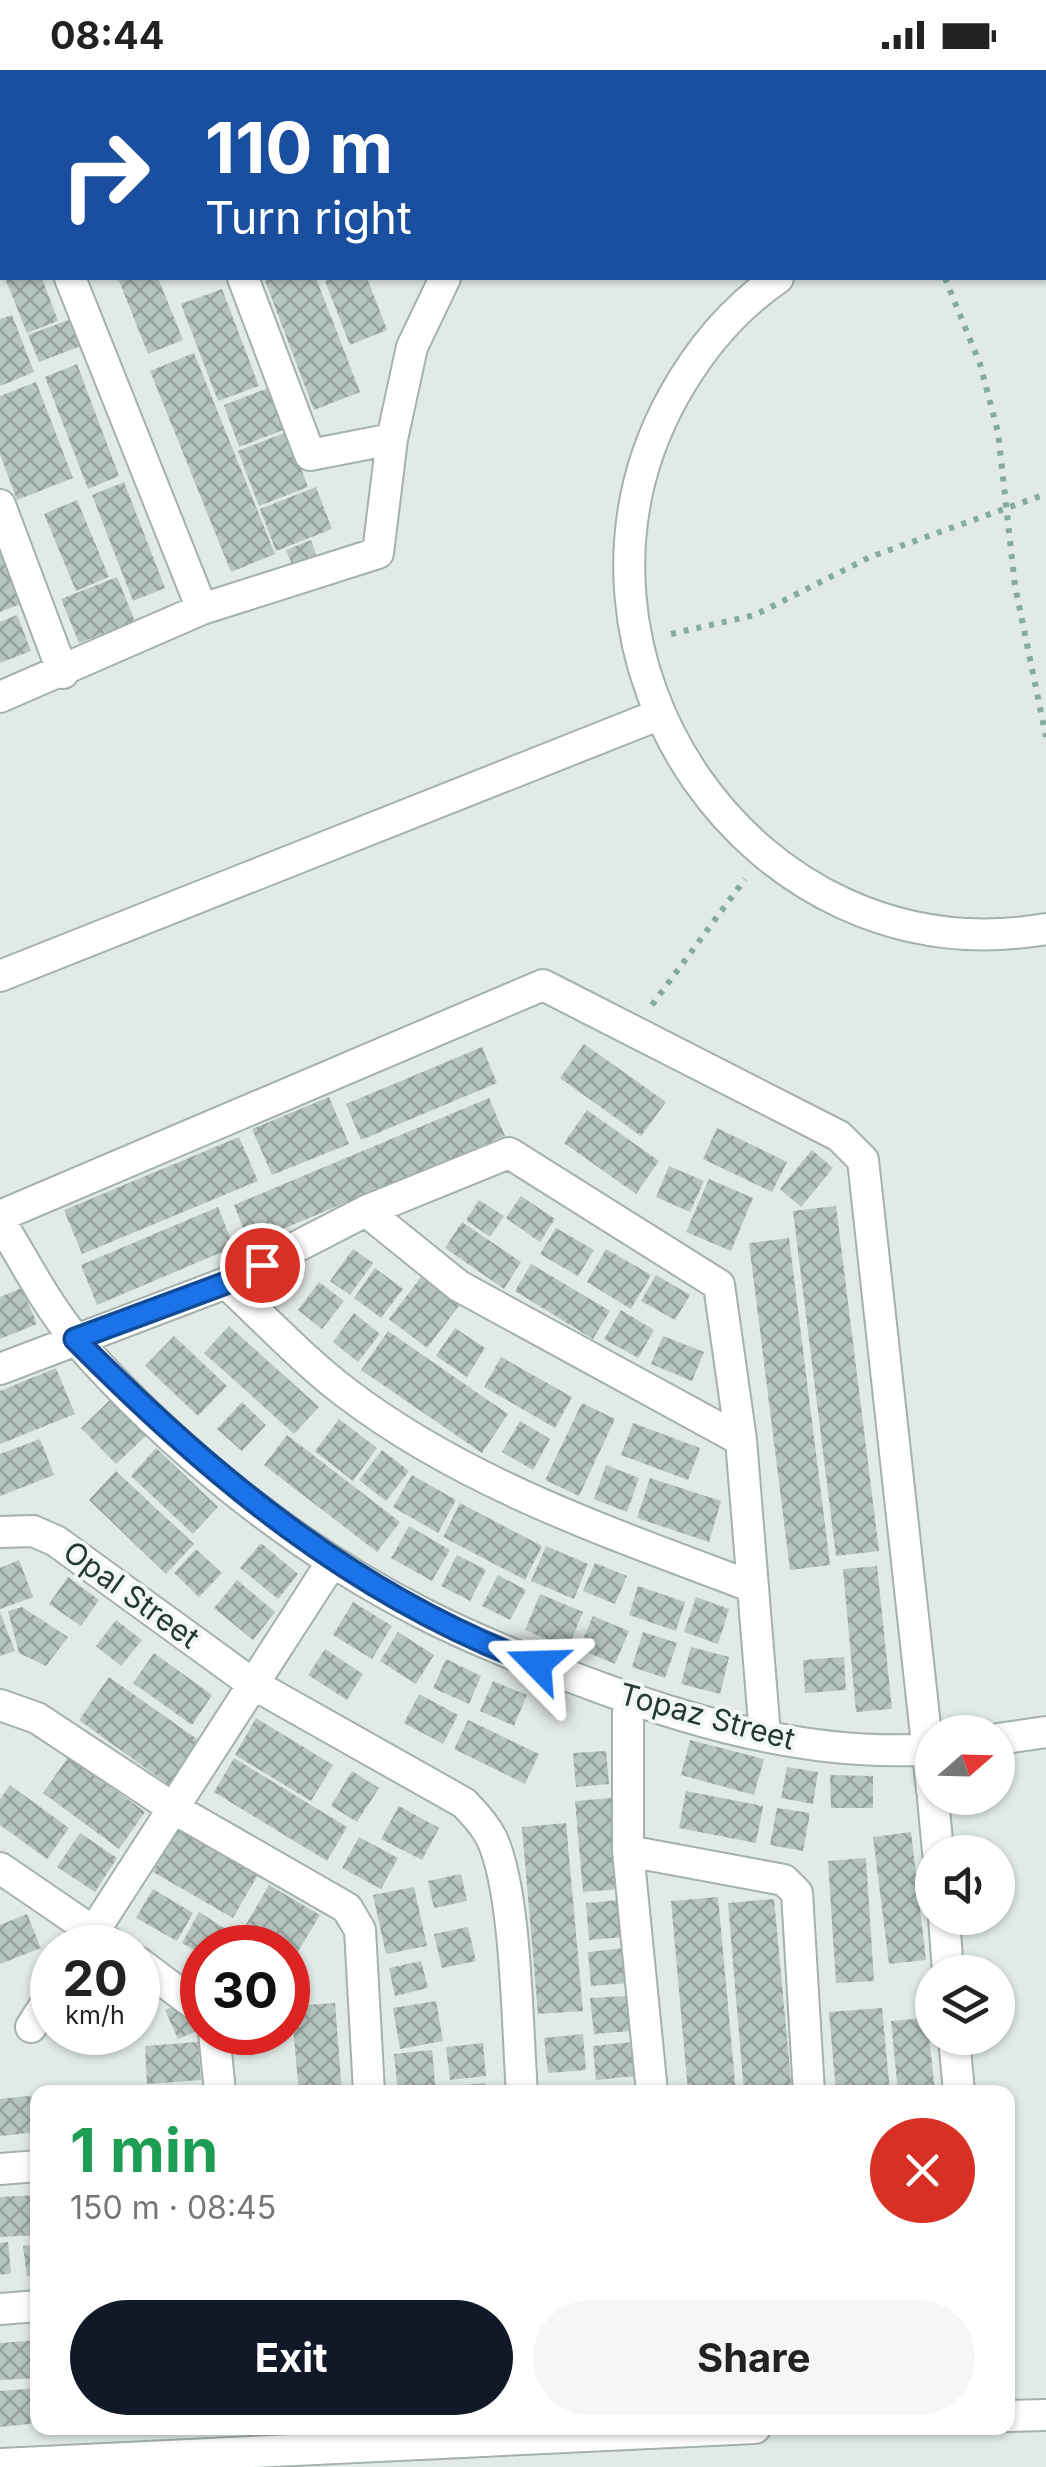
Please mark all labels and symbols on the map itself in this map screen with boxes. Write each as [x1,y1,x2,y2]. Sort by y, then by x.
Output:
pin [220,1223,305,1308]
street label: Opal Street [57,1533,207,1656]
position arrow [485,1612,589,1716]
street label: Topaz Street [616,1675,799,1757]
north arrow [915,1715,1015,1815]
speed limit sign: 30 [180,1925,310,2055]

